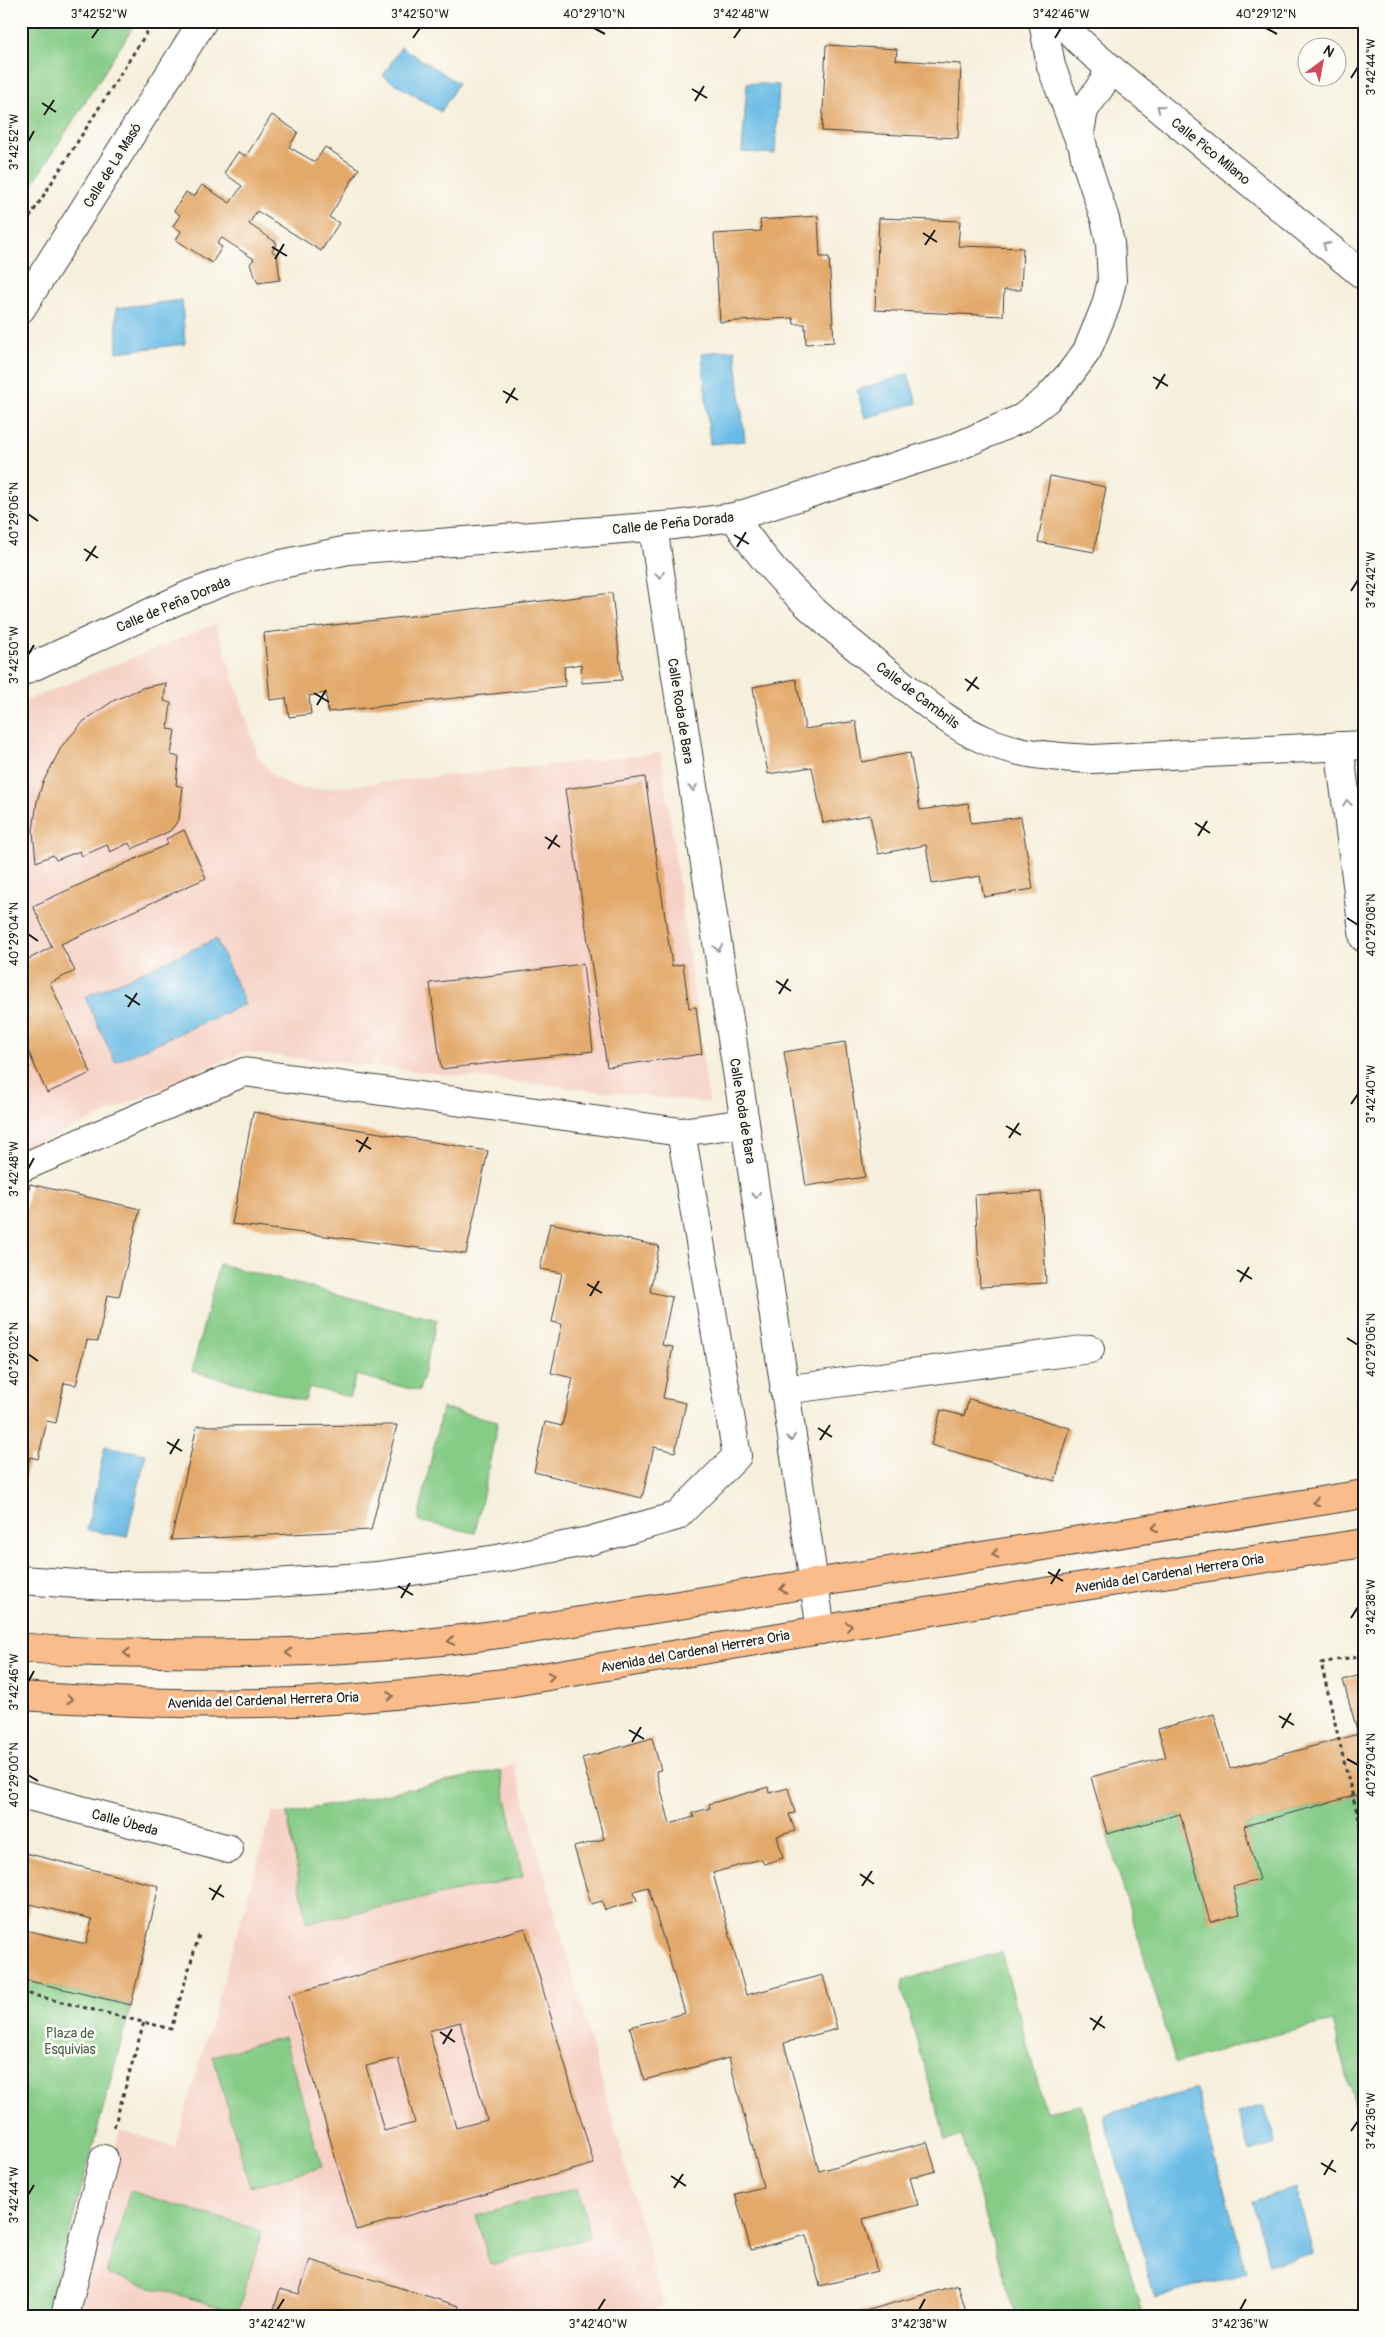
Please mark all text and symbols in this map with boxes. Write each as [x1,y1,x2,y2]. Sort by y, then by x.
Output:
text: 3°42'52"W [71,7,127,22]
text: 3°42'50"W [391,7,449,22]
text: 40°29'10"N [563,7,625,22]
text: 3°42'48"W [713,7,769,22]
text: 3°42'46"W [1032,7,1090,22]
text: 40°29'12"N [1236,7,1296,22]
north arrow [1298,38,1348,88]
text: 3°42'44"W [1364,38,1379,96]
text: N [1320,42,1337,61]
one-way arrow [1157,106,1166,114]
text: 3°42'52"W [7,114,22,170]
street label: Calle Pico Milano [1168,114,1254,189]
street label: Calle de La Masó [80,119,145,211]
one-way arrow [1323,242,1332,251]
text: 40°29'06"N [7,482,22,546]
street label: Calle de Peña Dorada [611,509,735,538]
text: 3°42'42"W [1364,552,1379,608]
one-way arrow [654,572,665,580]
street label: Calle de Peña Dorada [114,573,233,636]
text: 3°42'50"W [7,626,22,684]
street label: Calle Roda de Bara [664,657,697,765]
street label: Calle de Cambrils [873,658,963,733]
one-way arrow [687,784,698,792]
one-way arrow [1342,798,1352,807]
text: 40°29'08"N [1364,894,1379,956]
text: 40°29'04"N [7,902,22,966]
one-way arrow [712,945,723,953]
street label: Calle Roda de Bara [726,1057,759,1165]
text: 3°42'40"W [1364,1065,1379,1123]
text: 3°42'48"W [7,1141,22,1197]
one-way arrow [750,1191,760,1200]
text: 40°29'06"N [1364,1313,1379,1377]
text: 40°29'02"N [7,1322,22,1386]
one-way arrow [786,1433,796,1442]
one-way arrow [1311,1496,1319,1507]
one-way arrow [1151,1522,1159,1533]
one-way arrow [990,1548,999,1558]
street label: Avenida del Cardenal Herrera Oria [1073,1550,1265,1597]
text: 3°42'38"W [1364,1579,1379,1635]
one-way arrow [778,1583,787,1593]
one-way arrow [845,1621,853,1631]
street label: Avenida del Cardenal Herrera Oria [599,1626,791,1677]
one-way arrow [447,1635,456,1645]
one-way arrow [123,1648,130,1658]
one-way arrow [285,1648,293,1658]
text: 3°42'46"W [7,1653,22,1711]
one-way arrow [546,1671,555,1681]
street label: Avenida del Cardenal Herrera Oria [167,1689,359,1712]
one-way arrow [386,1690,394,1701]
one-way arrow [66,1693,74,1704]
text: 40°29'04"N [1364,1733,1379,1797]
text: 40°29'00"N [7,1742,22,1808]
street label: Calle Úbeda [90,1805,160,1840]
park label: Plaza de Esquivias [44,2025,97,2058]
text: 3°42'36"W [1364,2093,1379,2149]
text: 3°42'44"W [7,2166,22,2224]
text: 3°42'42"W [249,2317,305,2332]
text: 3°42'40"W [569,2317,627,2332]
text: 3°42'38"W [891,2317,947,2332]
text: 3°42'36"W [1212,2317,1268,2332]

